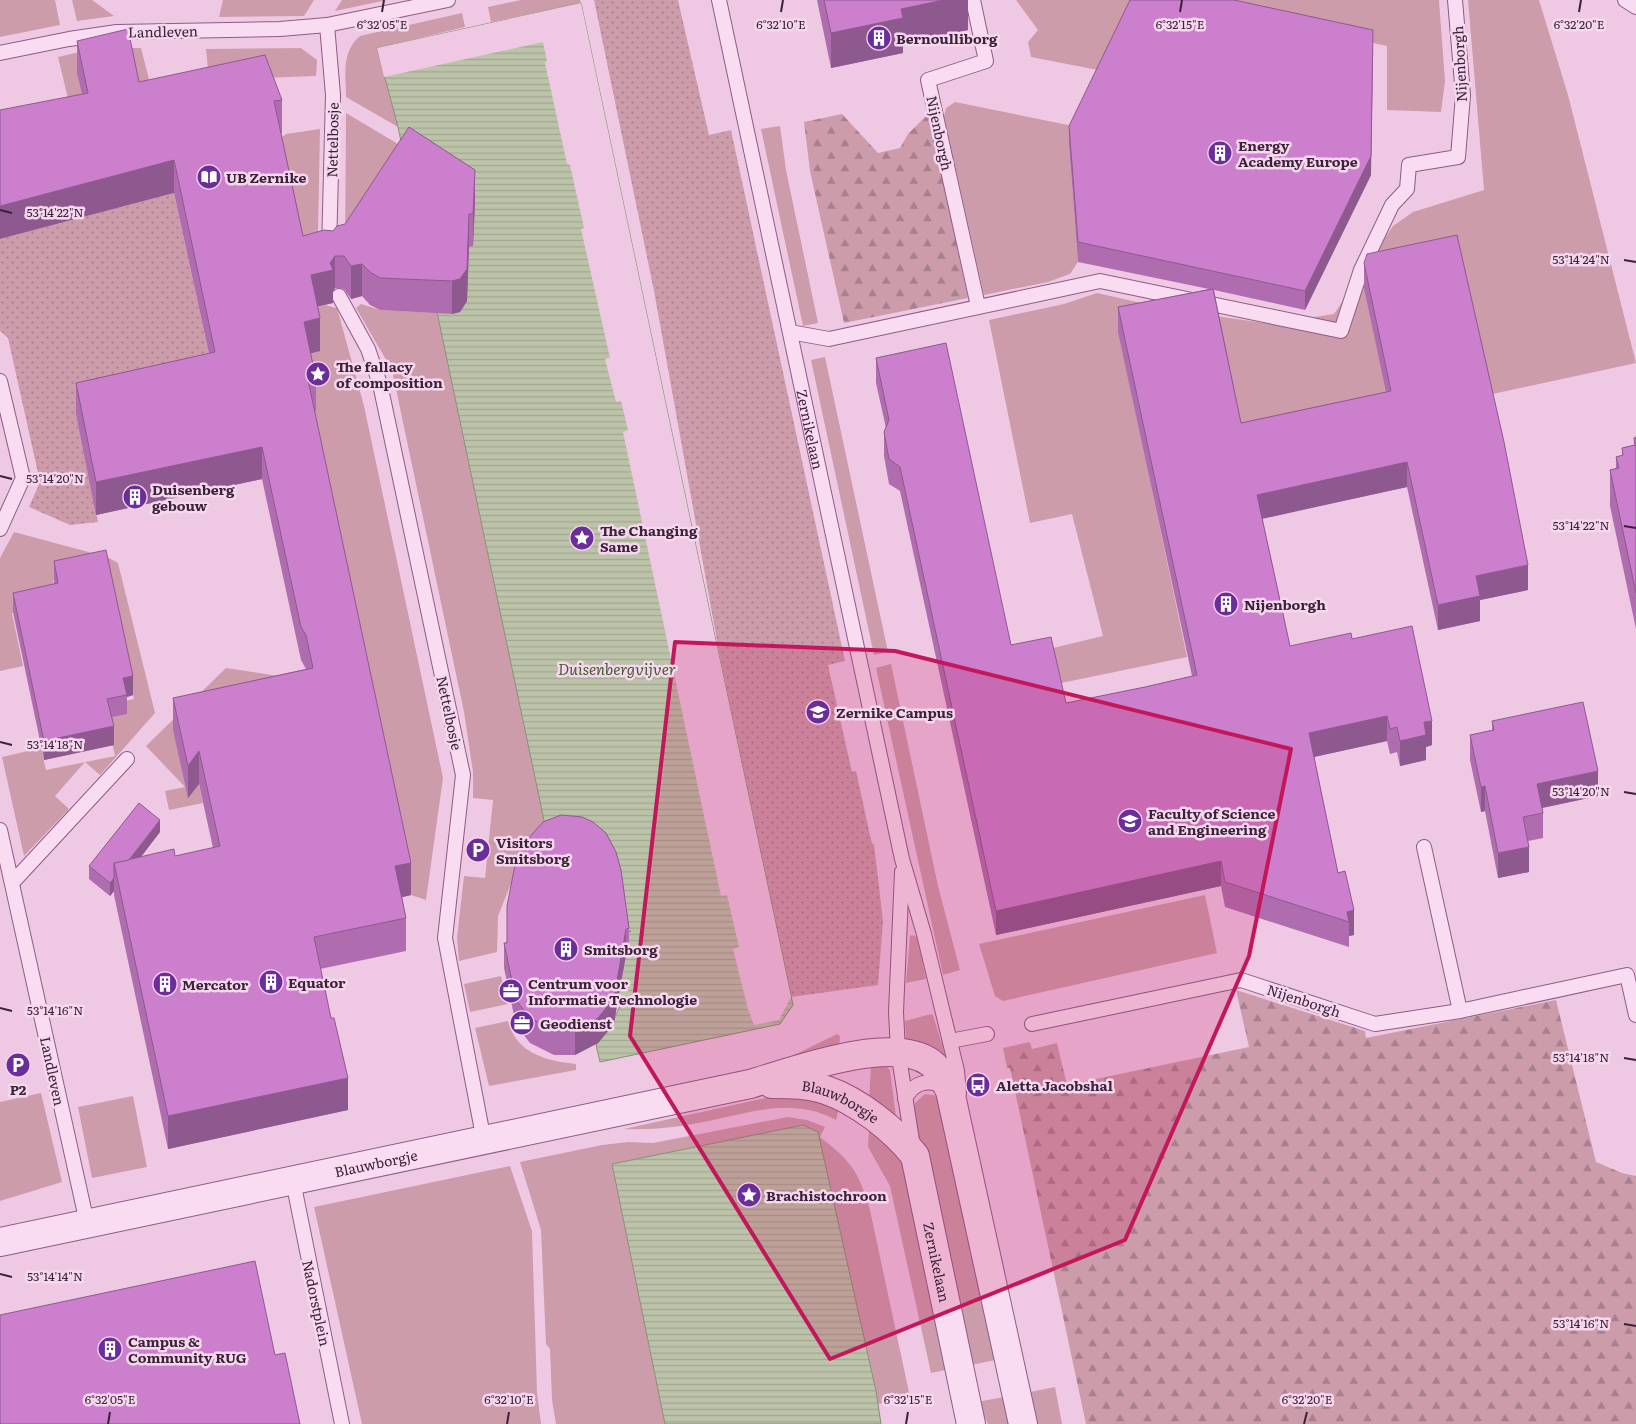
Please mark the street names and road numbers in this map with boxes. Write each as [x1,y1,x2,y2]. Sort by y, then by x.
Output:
street label: Landleven [128,20,198,42]
street label: Nijenborgh [1447,25,1471,103]
street label: Nijenborgh [922,94,958,172]
street label: Nettelbosje [321,102,343,178]
street label: Zernikelaan [792,388,829,471]
street label: Nettelbosje [432,674,468,752]
street label: Nijenborgh [1265,979,1343,1021]
street label: Landleven [36,1035,70,1107]
street label: Blauwborgje [801,1075,884,1127]
street label: Blauwborgje [332,1144,419,1181]
street label: Zernikelaan [919,1220,955,1304]
street label: Nadorstplein [298,1258,336,1348]

